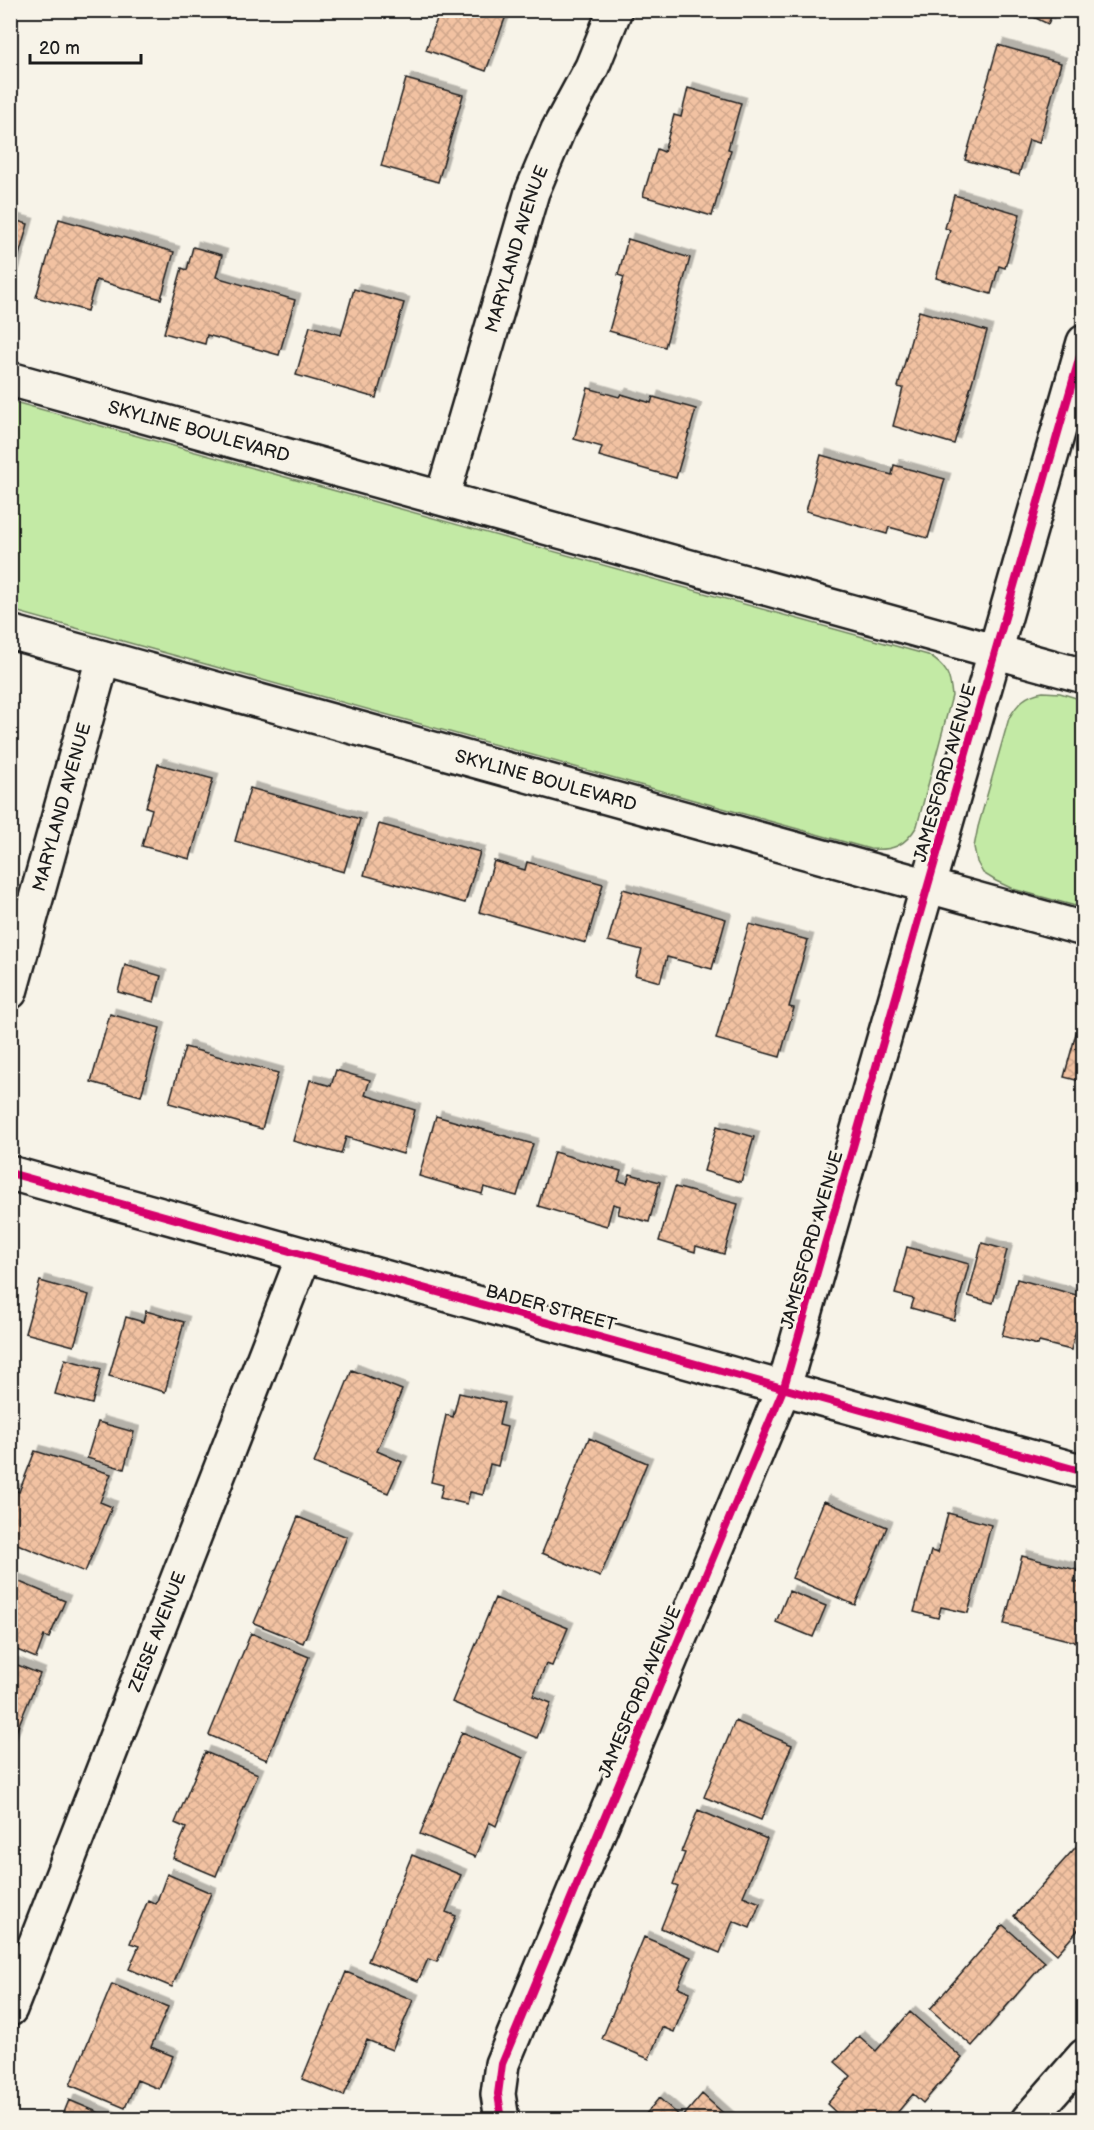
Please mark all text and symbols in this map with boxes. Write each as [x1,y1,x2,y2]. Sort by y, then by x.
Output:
scale bar [30,27,141,65]
text: 20 m [39,38,80,59]
street label: MARYLAND AVENUE [481,162,553,335]
street label: SKYLINE BOULEVARD [106,396,292,466]
street label: JAMESFORD AVENUE [910,681,981,864]
street label: MARYLAND AVENUE [28,720,95,894]
street label: SKYLINE BOULEVARD [453,745,639,815]
street label: JAMESFORD AVENUE [777,1148,848,1331]
street label: BADER STREET [483,1280,619,1336]
street label: ZEISE AVENUE [124,1568,190,1696]
street label: JAMESFORD AVENUE [594,1603,686,1781]

